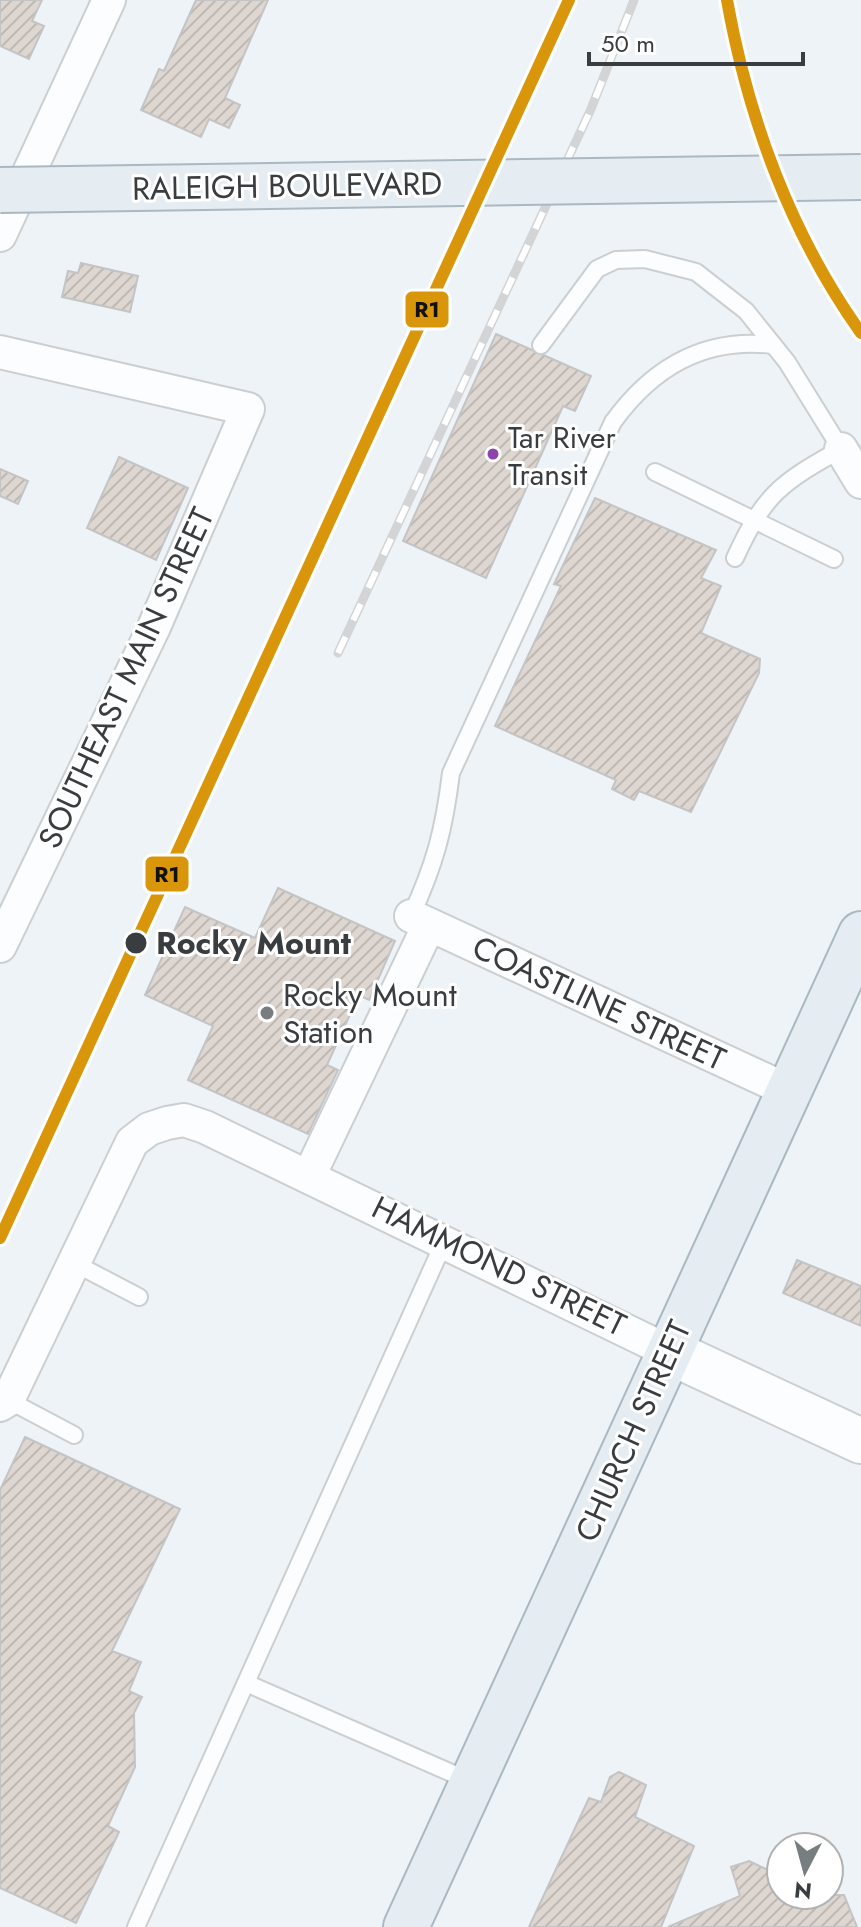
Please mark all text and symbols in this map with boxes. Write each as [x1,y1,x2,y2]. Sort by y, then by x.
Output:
scale bar [589,16,803,66]
text: 50 m [601,26,655,61]
street label: RALEIGH BOULEVARD [132,160,442,212]
line badge: R1 [404,290,450,329]
text: R1 [414,293,440,325]
place label: Tar River Transit [508,416,616,496]
marker: Tar River Transit [485,446,501,462]
street label: SOUTHEAST MAIN STREET [27,500,225,856]
line badge: R1 [144,855,190,893]
text: R1 [154,858,180,890]
place label: Rocky Mount [156,920,352,966]
street label: COASTLINE STREET [465,924,733,1082]
marker: Rocky Mount [123,930,149,956]
place label: Rocky Mount Station [283,972,457,1055]
marker: Rocky Mount Station [258,1004,276,1022]
street label: HAMMOND STREET [364,1184,634,1348]
street label: CHURCH STREET [564,1313,702,1549]
north arrow [765,1831,845,1911]
text: N [793,1874,813,1908]

